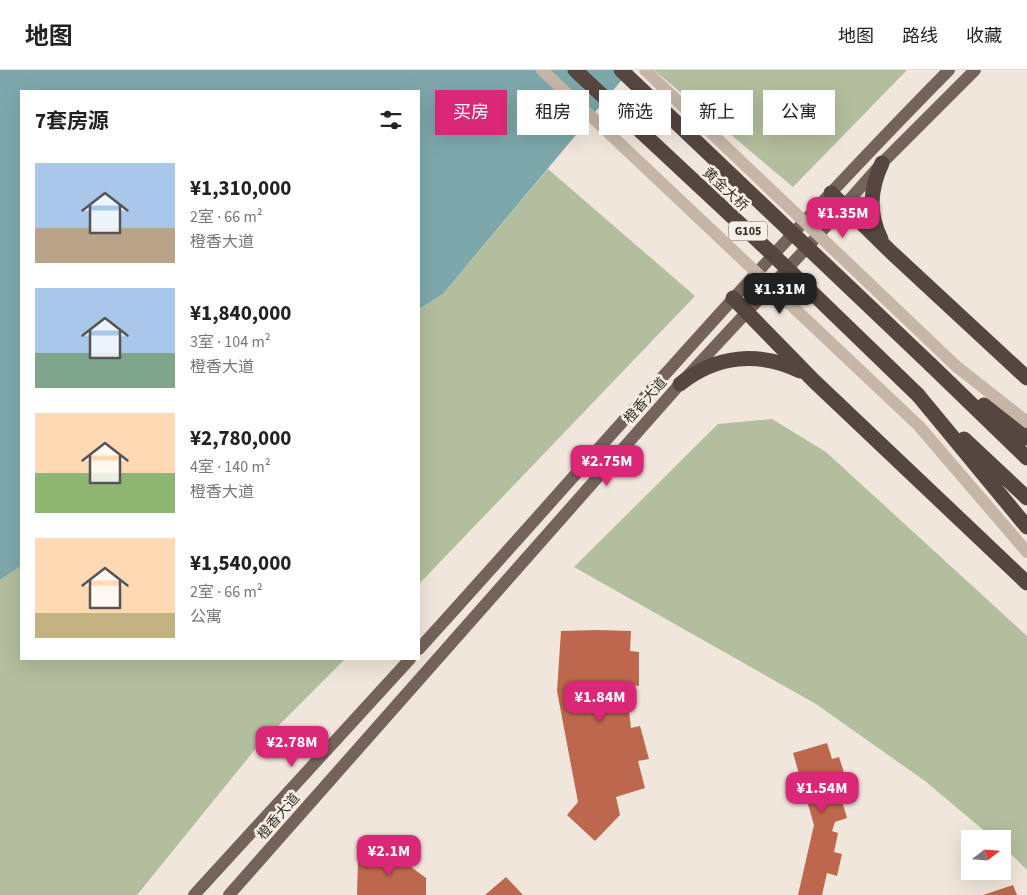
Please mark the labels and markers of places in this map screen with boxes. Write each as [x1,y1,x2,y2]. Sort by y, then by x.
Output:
pin: ¥1.35M [802,196,884,239]
pin: ¥1.31M [739,272,821,315]
pin: ¥2.75M [566,444,648,487]
pin: ¥1.84M [559,680,641,723]
pin: ¥2.78M [251,726,333,768]
pin: ¥1.54M [781,772,863,814]
pin: ¥2.1M [354,834,424,877]

